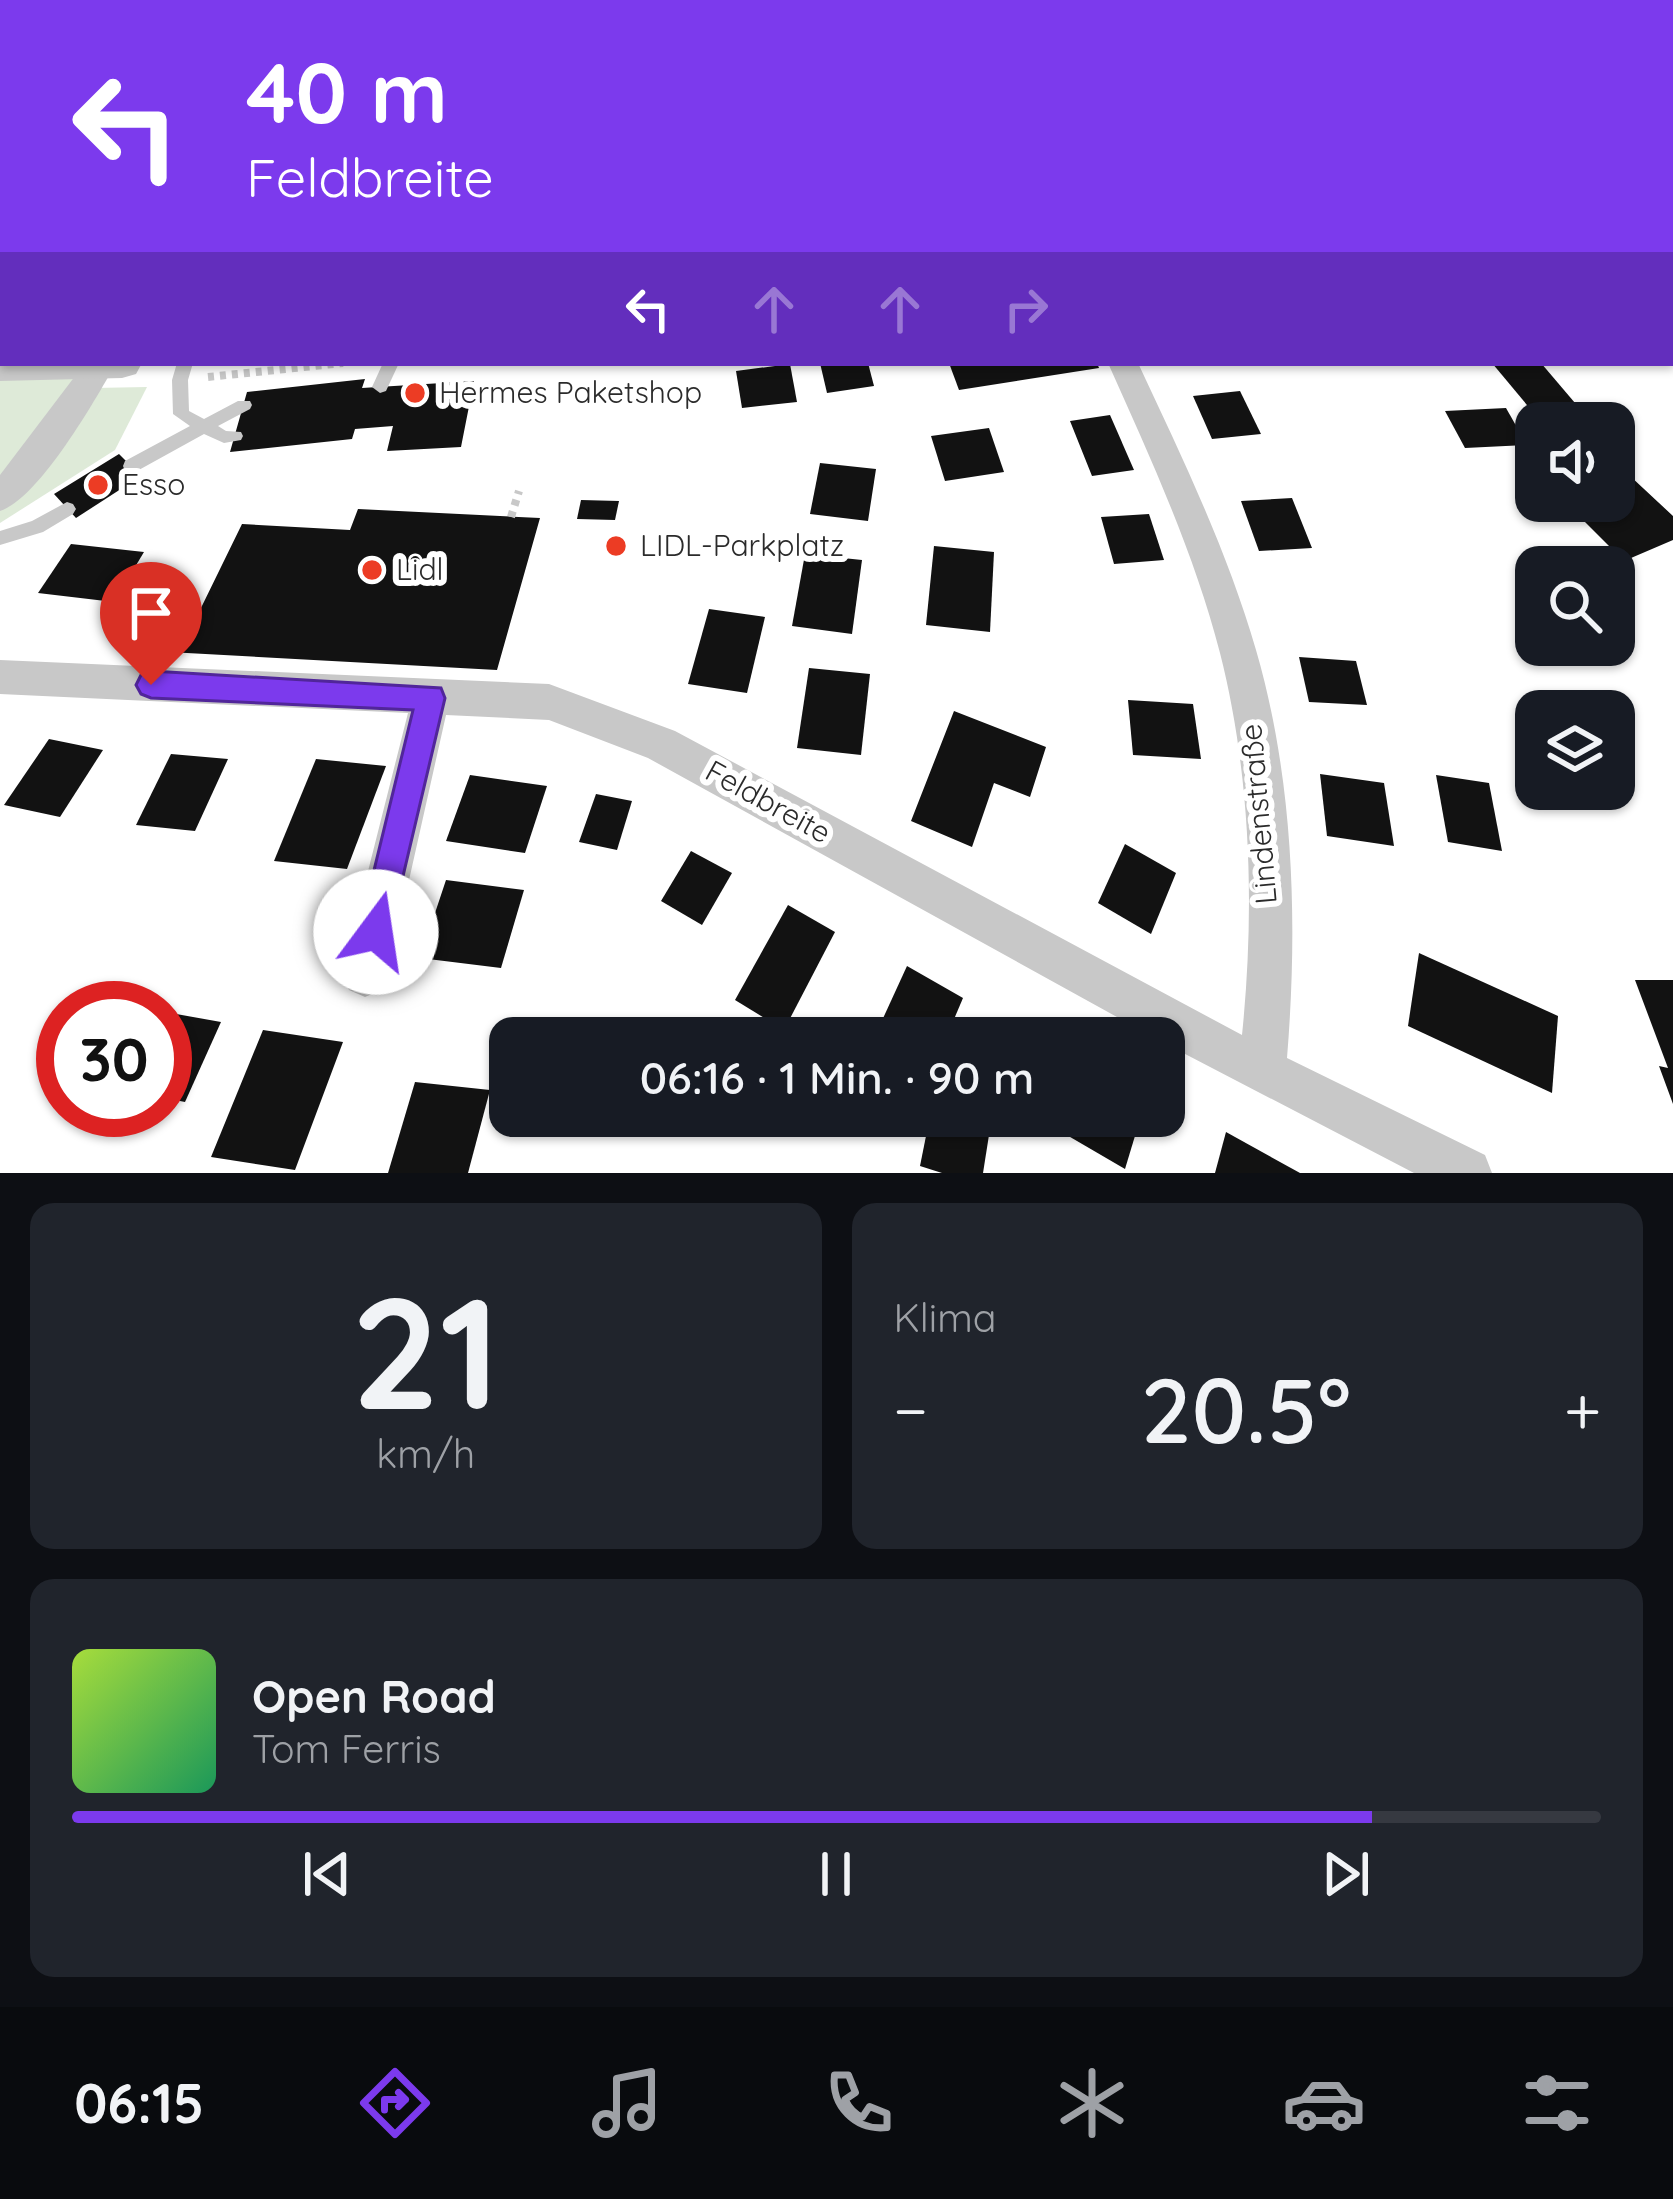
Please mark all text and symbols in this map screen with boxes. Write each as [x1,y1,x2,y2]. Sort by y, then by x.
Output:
text: 40 m [246,39,448,144]
icon: left [48,48,204,204]
text: Feldbreite [246,143,494,211]
icon: left [615,276,681,342]
icon: ahead [741,276,807,342]
icon: ahead [867,276,933,342]
icon: right [993,276,1059,342]
place label: Hermes Paketshop [439,373,702,411]
marker: Hermes Paketshop [402,380,428,406]
map controls [1515,402,1635,810]
button: sound [1515,402,1635,522]
place label: Esso [122,465,185,503]
marker: Esso [85,472,111,498]
place label: LIDL-Parkplatz [640,526,844,564]
marker: LIDL-Parkplatz [603,533,629,559]
button: search [1515,546,1635,666]
place label: Lidl [396,550,443,588]
marker: Lidl [359,557,385,583]
pin [100,562,202,685]
icon: arrive [118,580,184,646]
button: layers [1515,690,1635,810]
street label: Lindenstraße [1231,722,1285,906]
street label: Feldbreite [699,751,838,851]
position arrow [313,869,439,995]
speed limit sign: 30 [36,981,192,1137]
text: 06:16 · 1 Min. · 90 m [640,1049,1034,1105]
text: 21 [351,1253,500,1448]
text: Klima [894,1293,996,1342]
text: 20.5° [1141,1353,1351,1466]
text: − [894,1368,928,1451]
text: + [1564,1368,1601,1451]
text: km/h [376,1429,475,1478]
text: Open Road [252,1668,496,1724]
text: Tom Ferris [252,1724,441,1773]
icon: previous [294,1841,360,1907]
icon: pause [803,1841,869,1907]
icon: next [1313,1841,1379,1907]
icon: directions [353,2061,437,2145]
icon: music [585,2061,669,2145]
icon: phone [817,2061,901,2145]
icon: climate [1050,2061,1134,2145]
icon: car [1282,2061,1366,2145]
icon: filters [1515,2061,1599,2145]
text: 06:15 [74,2069,204,2137]

